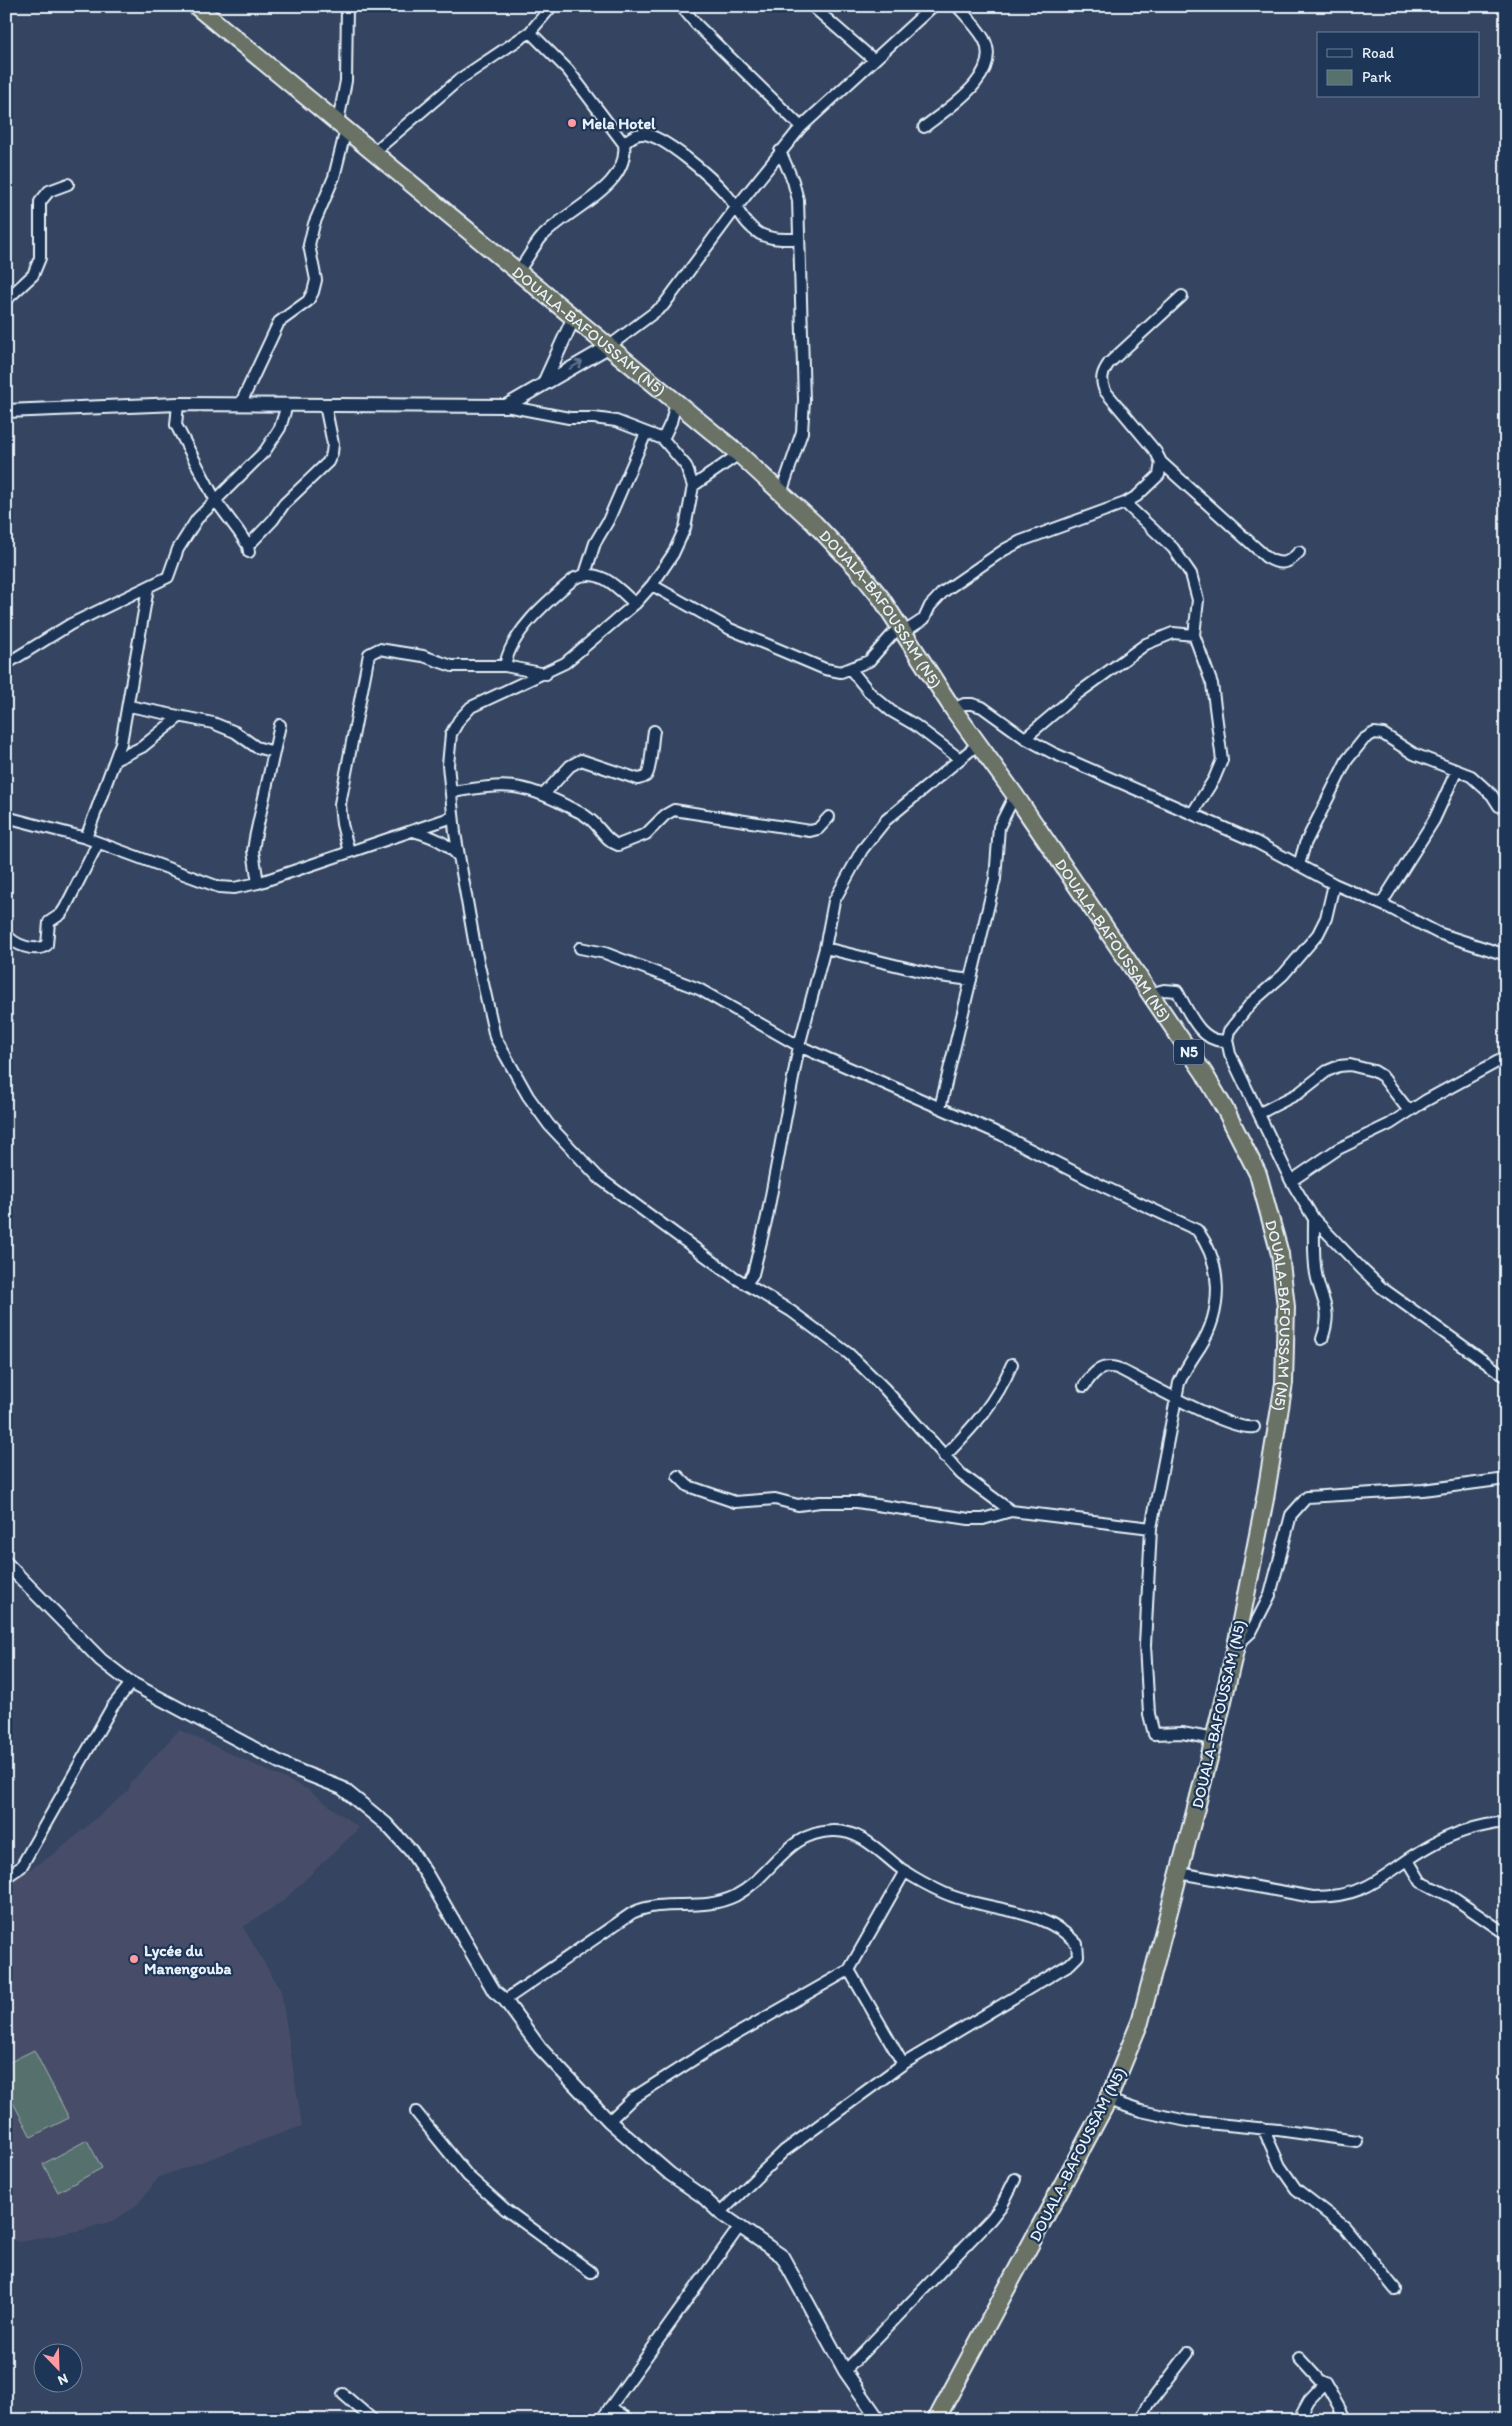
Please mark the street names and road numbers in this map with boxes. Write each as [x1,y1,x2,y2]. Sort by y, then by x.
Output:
street label: DOUALA-BAFOUSSAM (N5) [509,262,670,400]
street label: DOUALA-BAFOUSSAM (N5) [815,526,946,692]
street label: DOUALA-BAFOUSSAM (N5) [1051,855,1175,1025]
road number: N5 [1174,1040,1204,1064]
street label: DOUALA-BAFOUSSAM (N5) [1261,1218,1295,1413]
street label: DOUALA-BAFOUSSAM (N5) [1188,1618,1249,1810]
street label: DOUALA-BAFOUSSAM (N5) [1025,2064,1130,2244]

